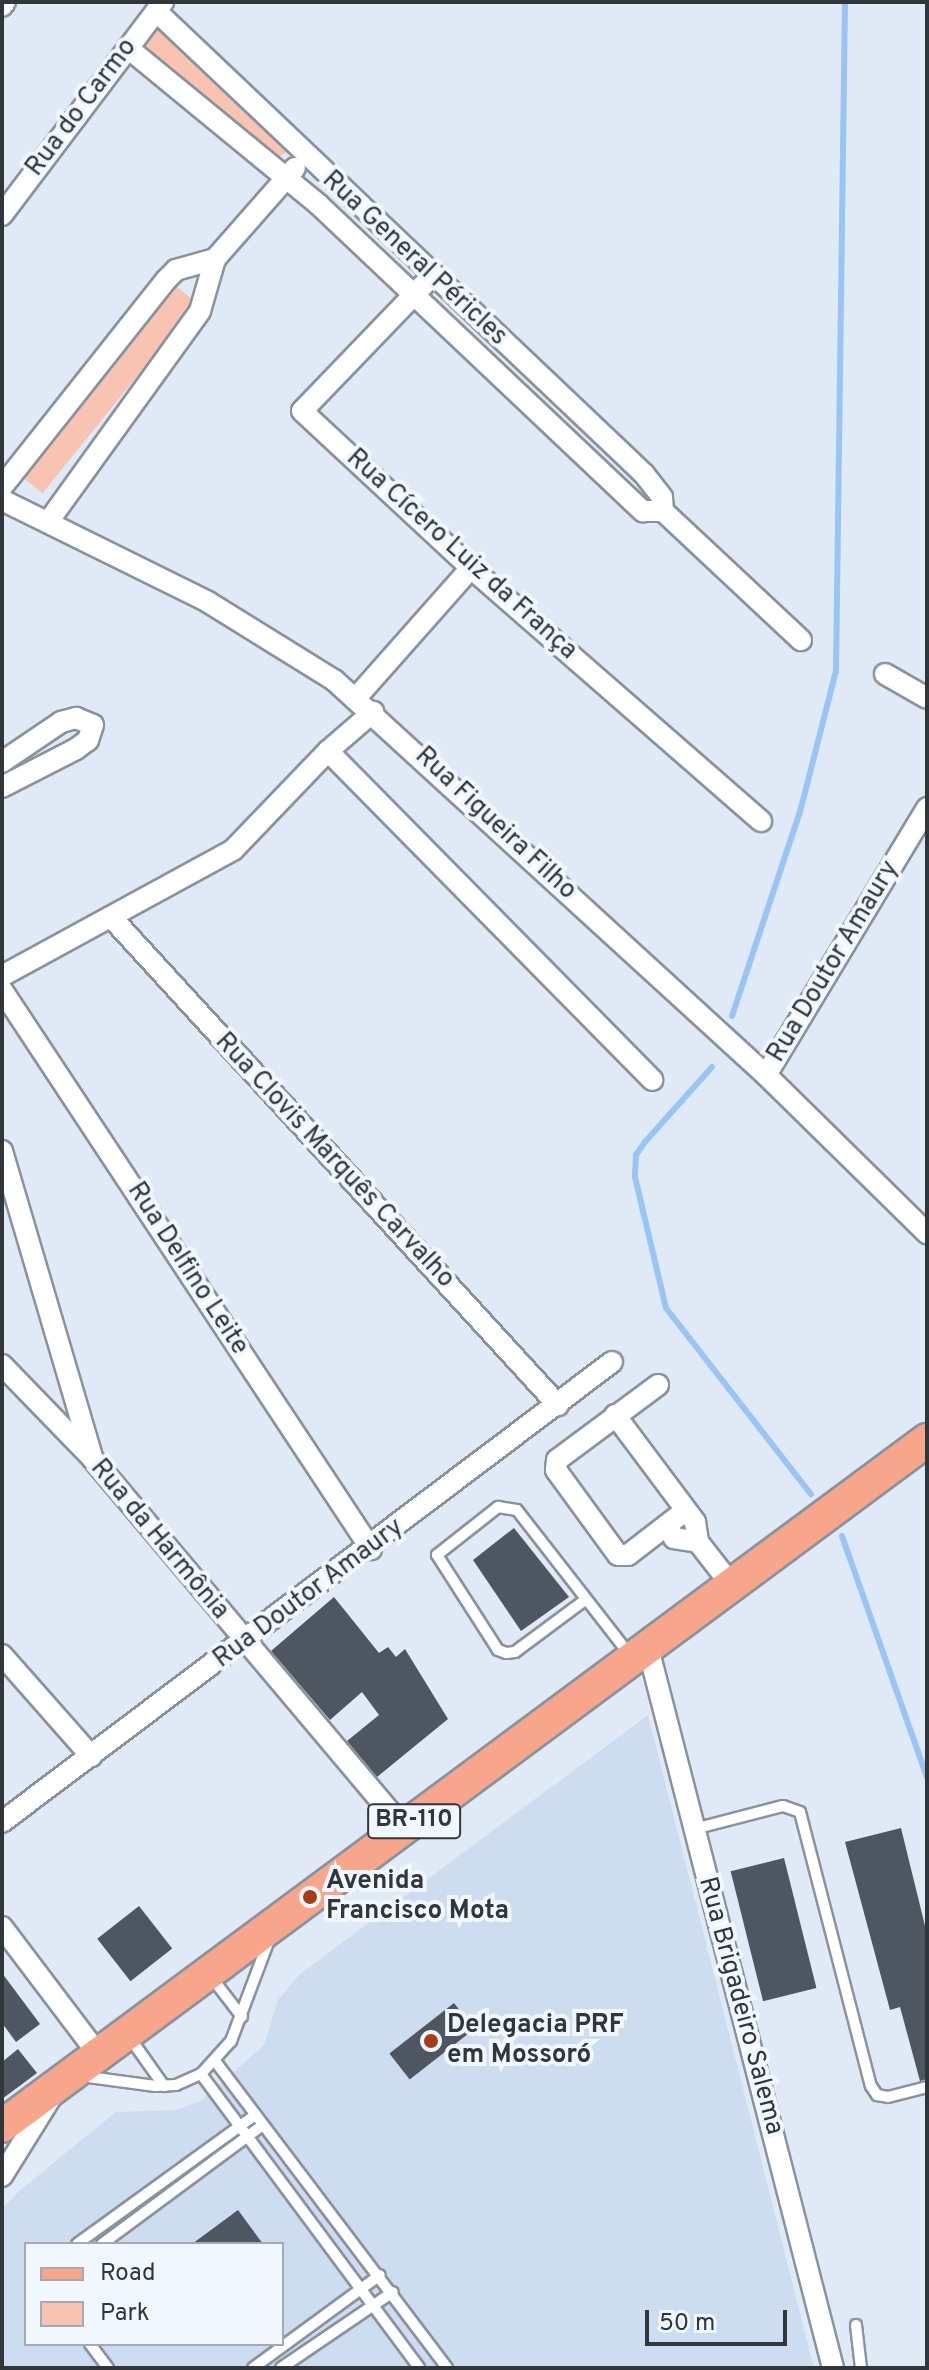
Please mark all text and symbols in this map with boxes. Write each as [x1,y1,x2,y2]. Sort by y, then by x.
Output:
street label: Rua do Carmo [20,33,144,183]
street label: Rua General Péricles [315,165,513,353]
street label: Rua Cícero Luiz da França [339,443,583,667]
street label: Rua Figueira Filho [408,741,582,907]
street label: Rua Doutor Amaury [761,855,907,1069]
street label: Rua Clovis Marquês Carvalho [208,1027,460,1295]
street label: Rua Delfino Leite [120,1177,254,1361]
street label: Rua da Harmônia [83,1454,235,1626]
street label: Rua Doutor Amaury [207,1512,411,1676]
road number: BR-110 [366,1801,462,1841]
place label: Avenida Francisco Mota [326,1866,509,1928]
street label: Rua Brigadeiro Salema [691,1874,789,2138]
marker: Avenida Francisco Mota [301,1888,319,1906]
place label: Delegacia PRF em Mossoró [447,2010,624,2072]
marker: Delegacia PRF em Mossoró [422,2032,440,2050]
legend [24,2242,284,2346]
text: Road [100,2259,156,2289]
scale bar [649,2294,791,2344]
text: Park [100,2299,150,2329]
text: 50 m [659,2309,715,2339]

